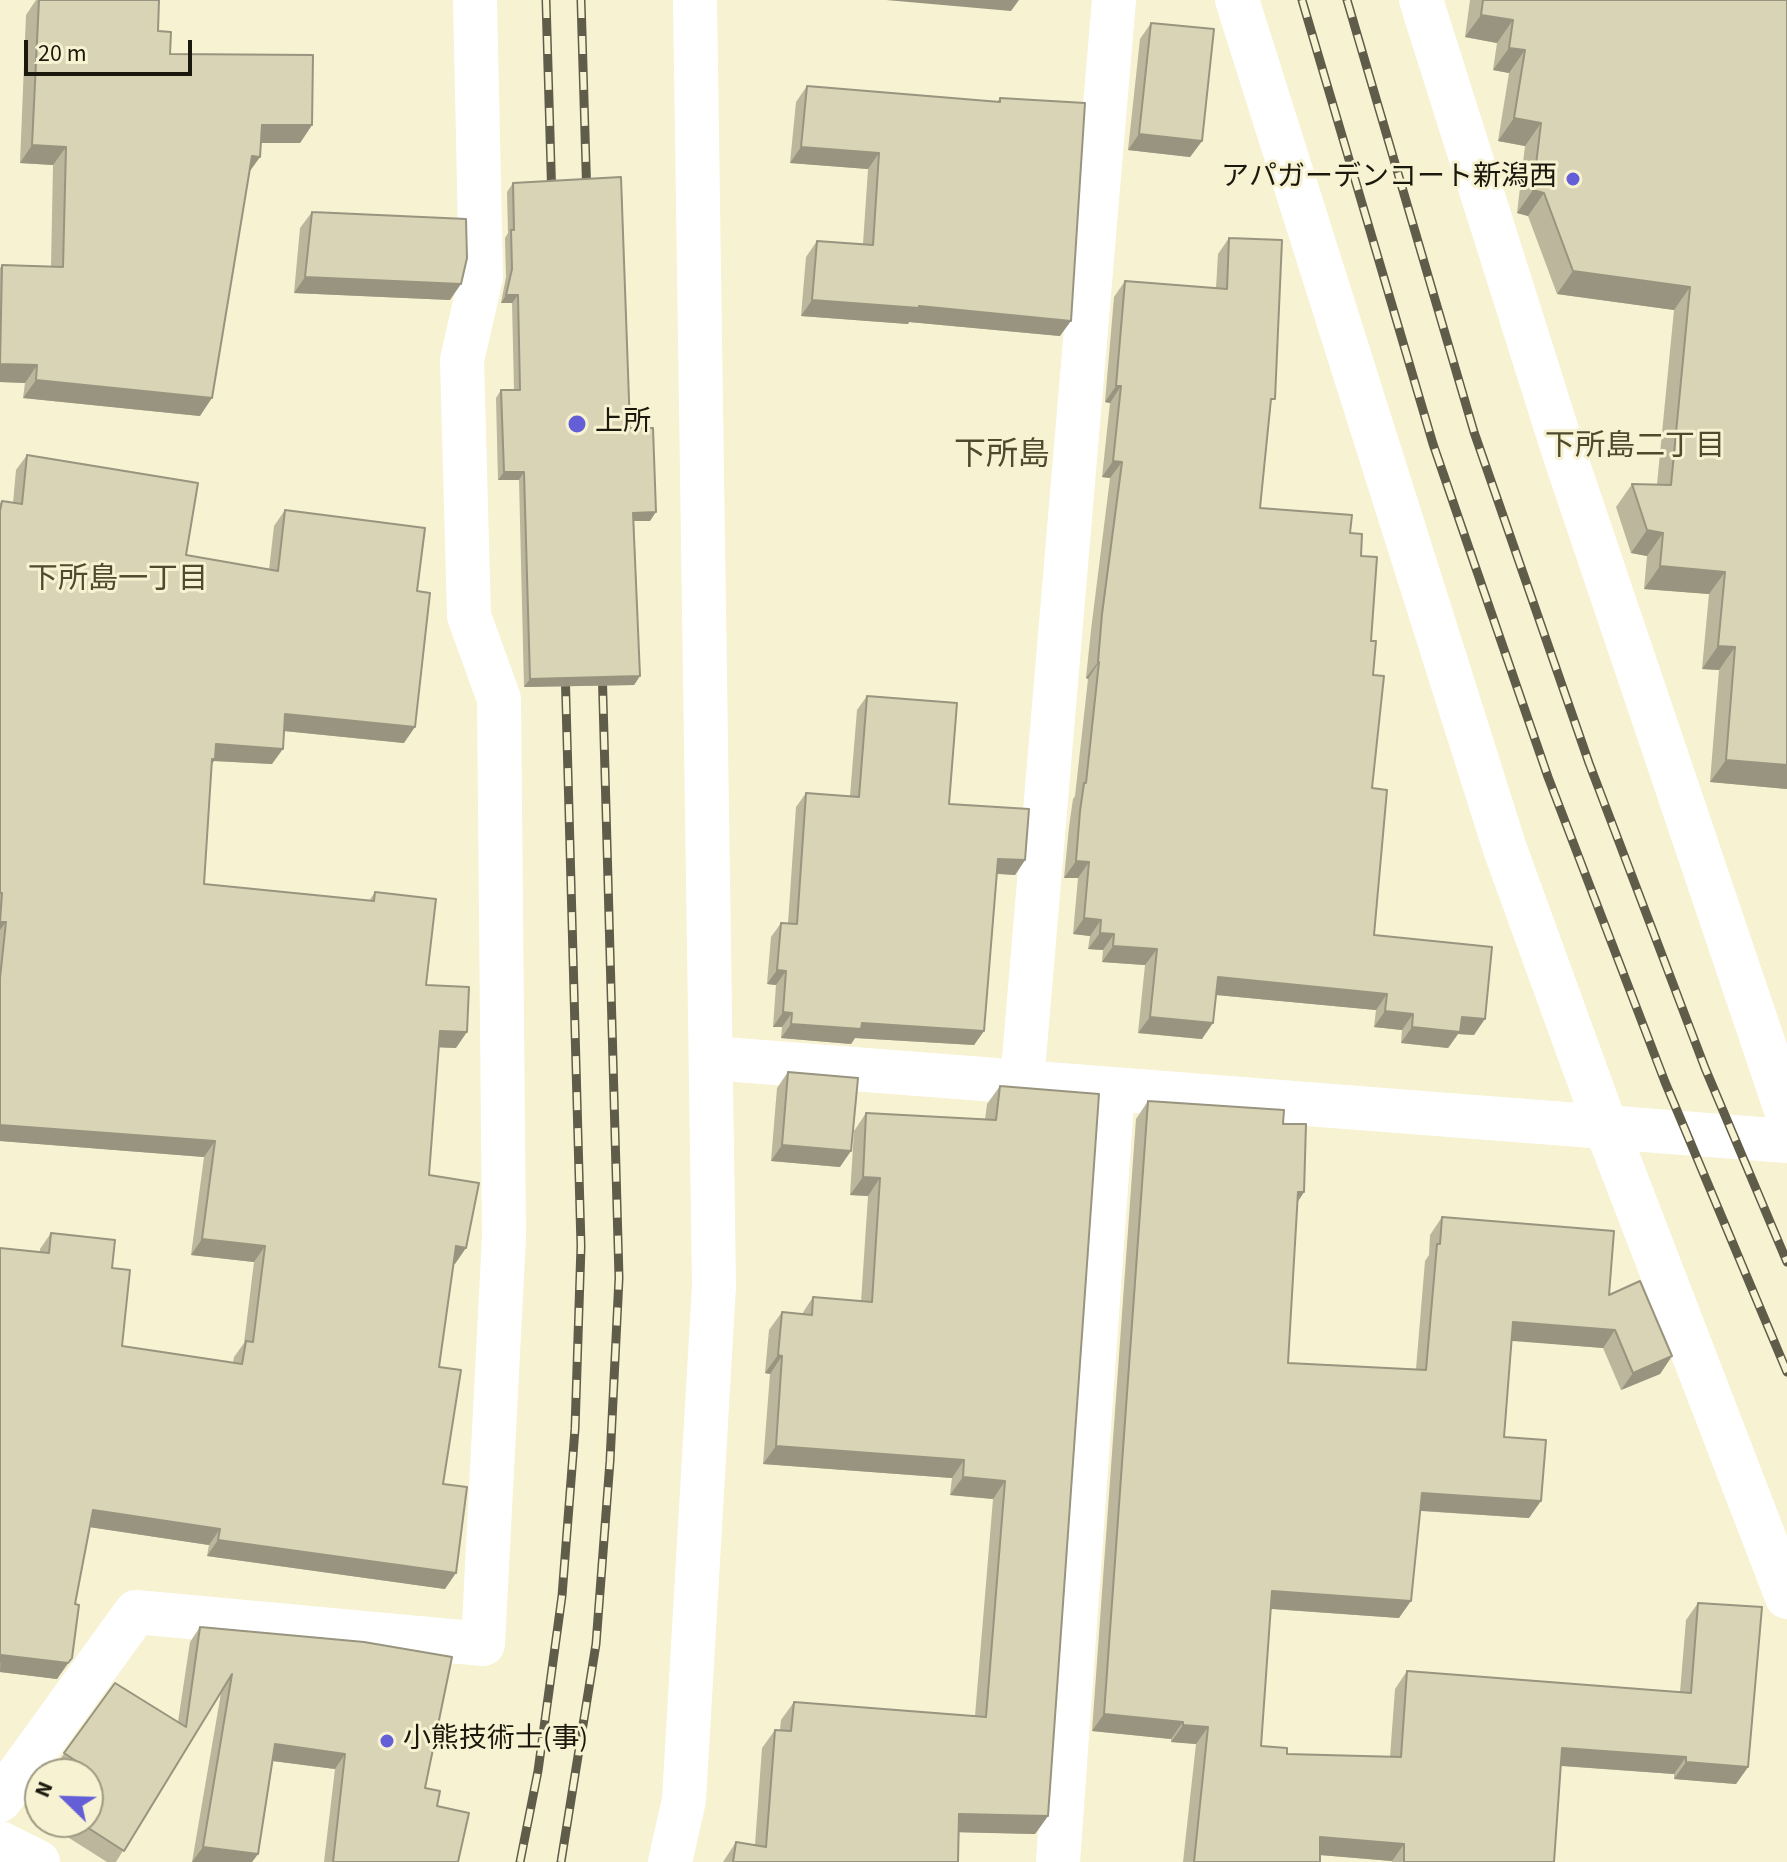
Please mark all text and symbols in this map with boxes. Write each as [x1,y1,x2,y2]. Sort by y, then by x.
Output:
scale bar [28,24,196,74]
text: 20 m [38,36,87,71]
place label: アパガーデンコート新潟西 [1221,162,1557,196]
marker: アパガーデンコート新潟西 [1564,170,1582,188]
place label: 上所 [595,407,651,441]
marker: 上所 [566,413,588,435]
district label: 下所島二丁目 [1545,430,1725,466]
district label: 下所島 [954,438,1050,476]
district label: 下所島一丁目 [28,563,208,599]
place label: 小熊技術士(事) [403,1724,588,1758]
marker: 小熊技術士(事) [378,1732,396,1750]
north arrow [24,1758,104,1838]
text: N [26,1776,61,1802]

